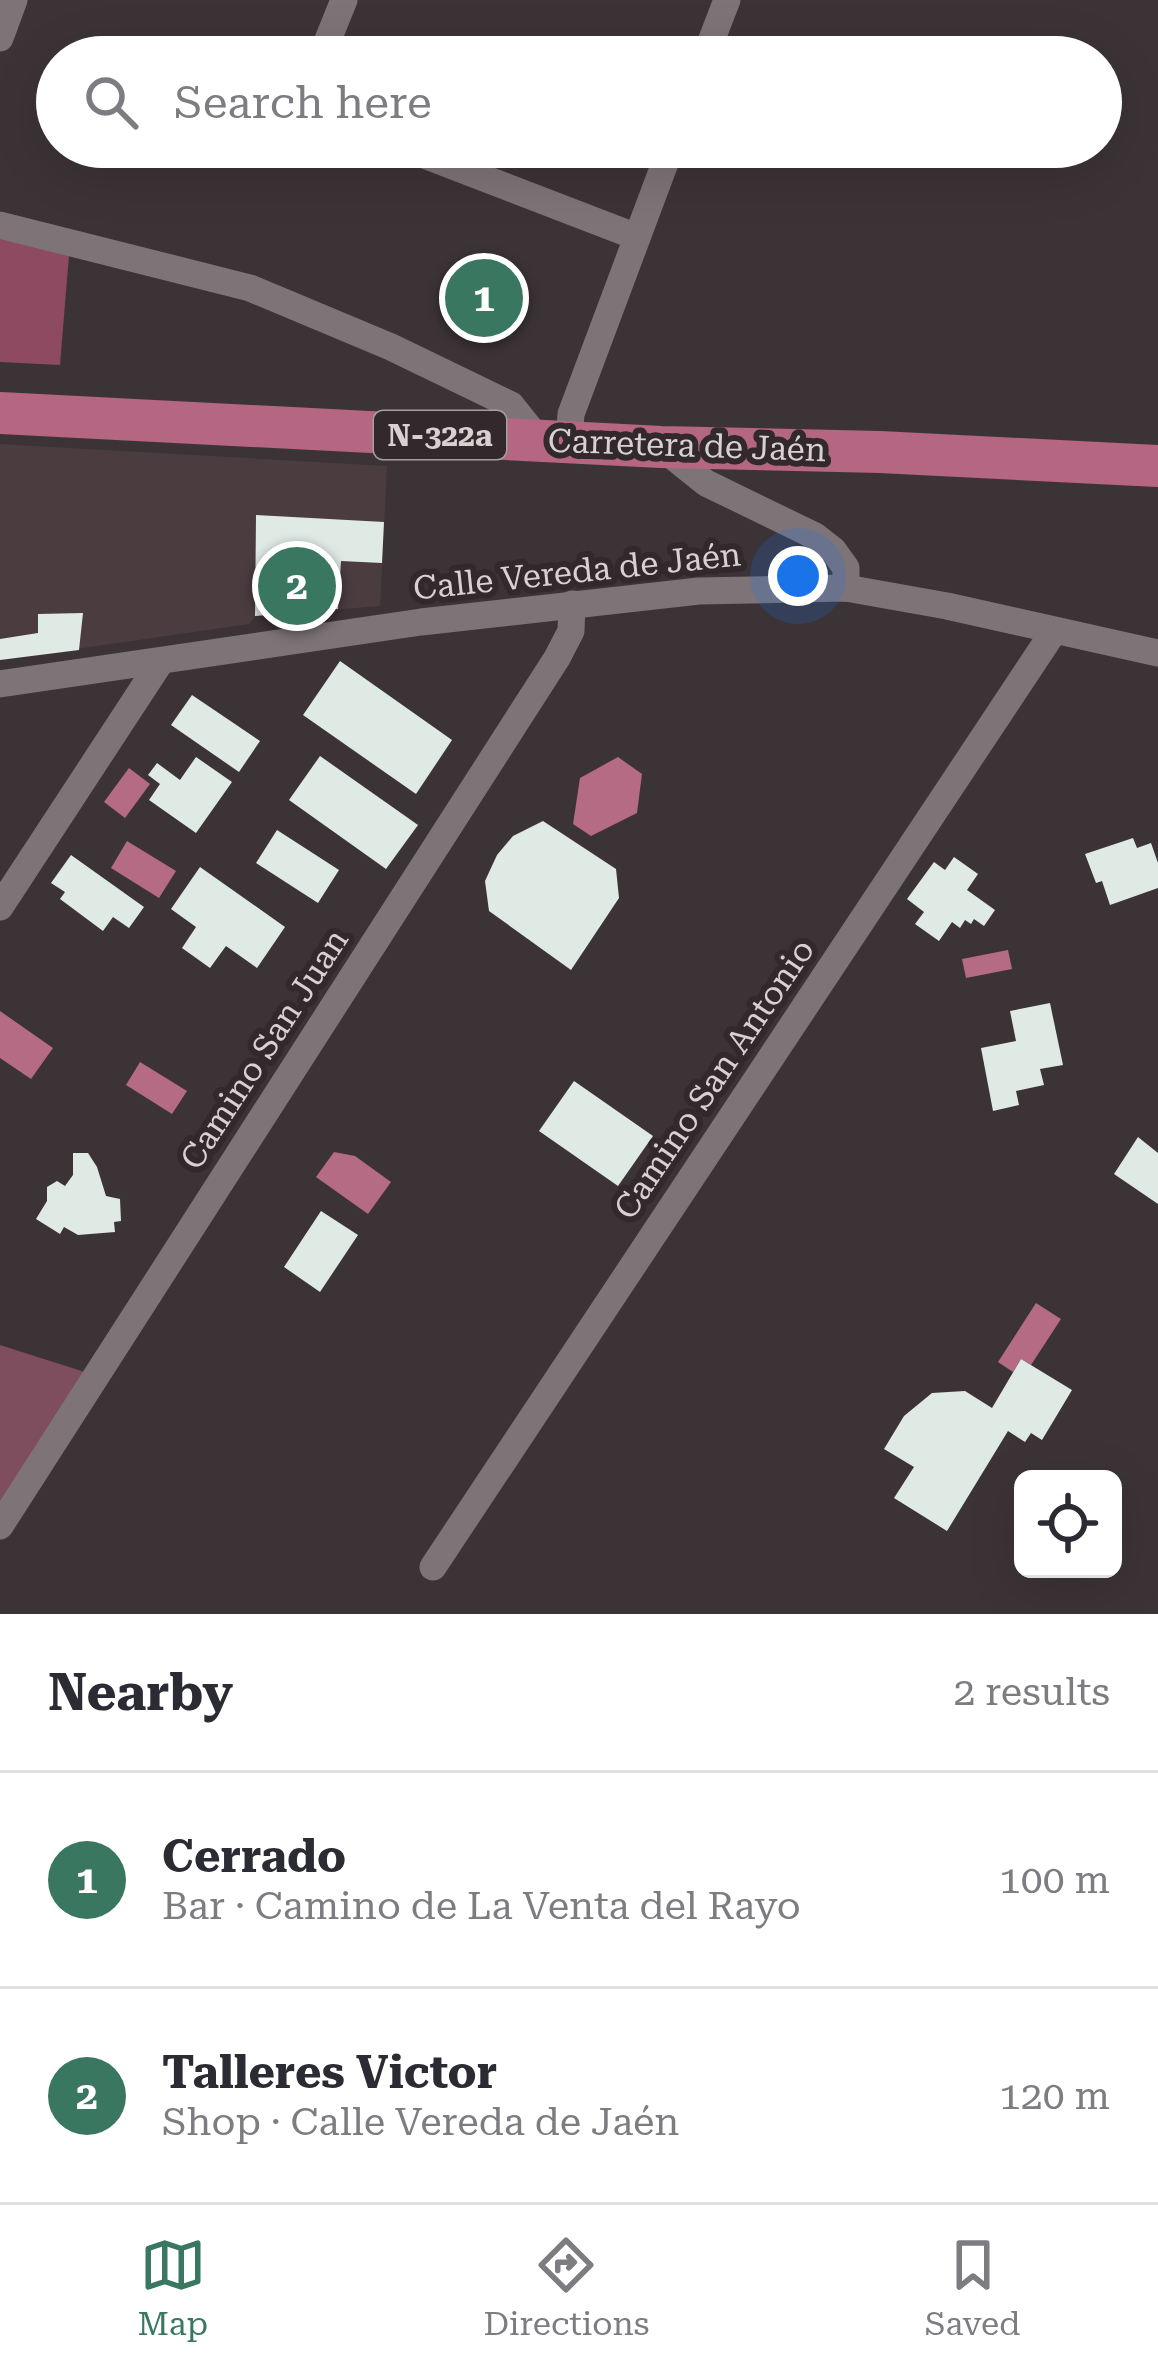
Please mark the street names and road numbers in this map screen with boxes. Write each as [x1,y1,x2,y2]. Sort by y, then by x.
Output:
road number: N-322a [374,411,506,459]
street label: Carretera de Jaén [547,421,827,469]
street label: Calle Vereda de Jaén [411,534,743,608]
street label: Camino San Juan [172,922,356,1176]
street label: Camino San Antonio [606,932,822,1226]

